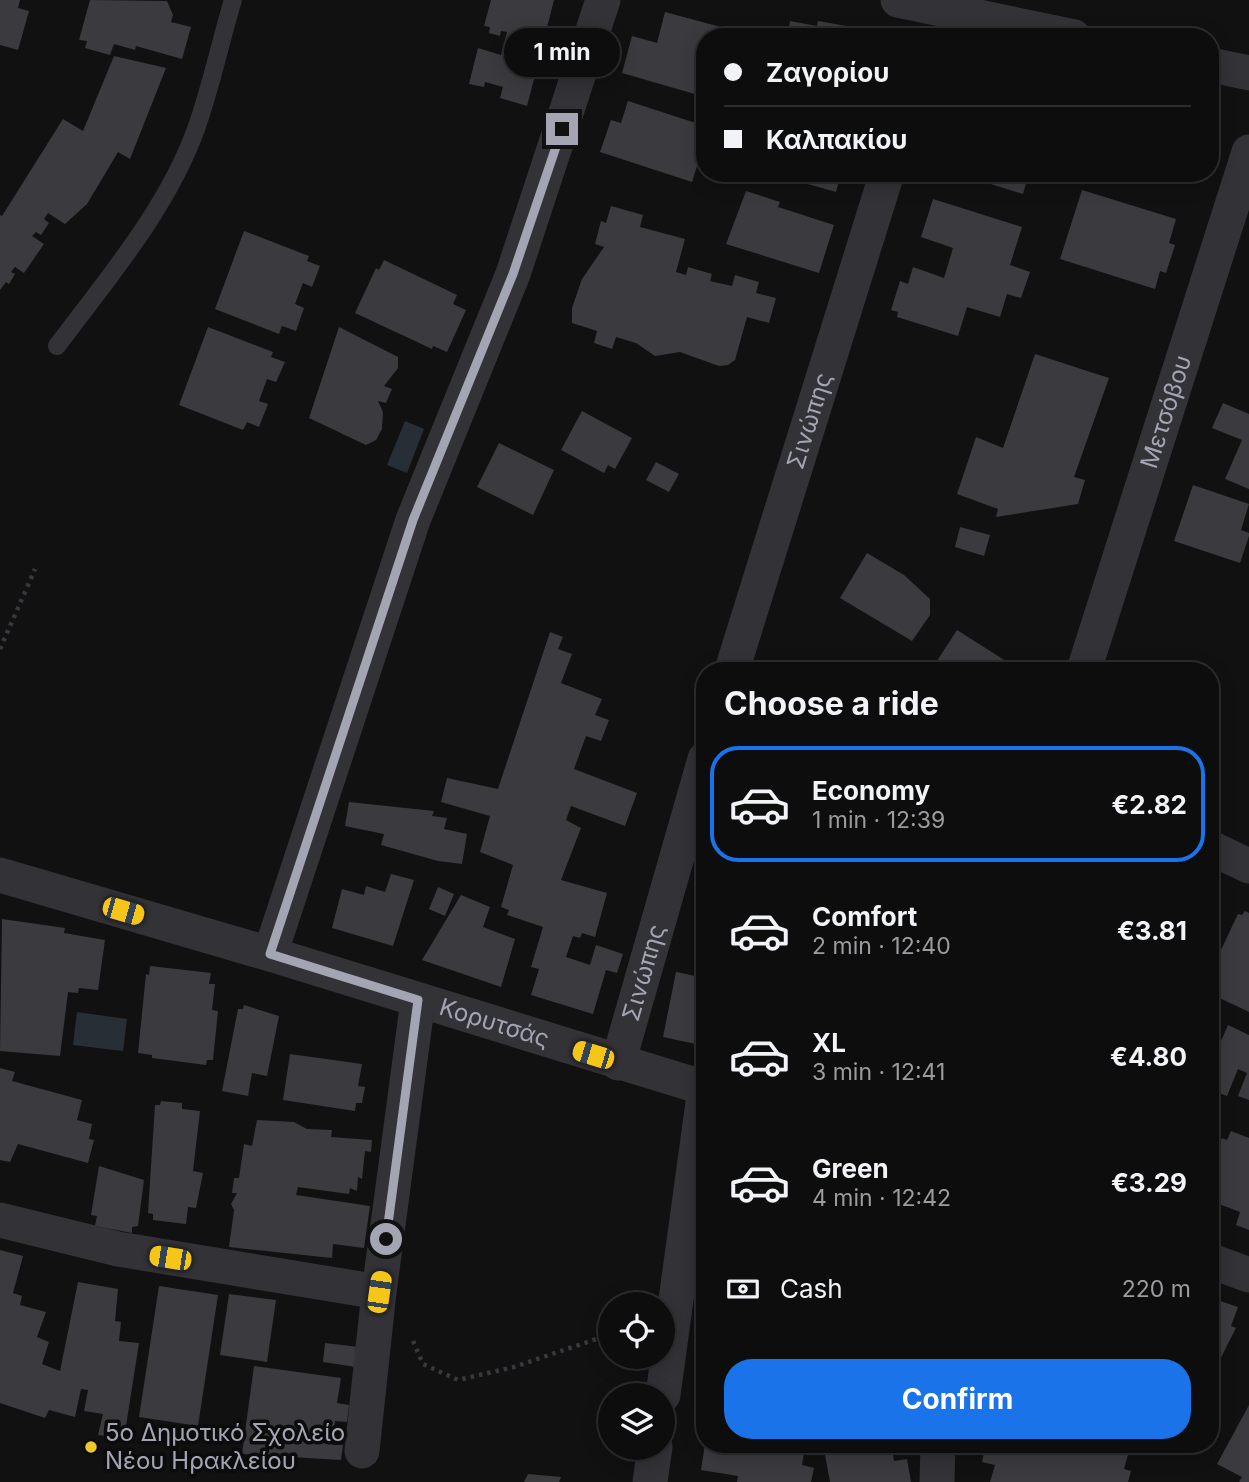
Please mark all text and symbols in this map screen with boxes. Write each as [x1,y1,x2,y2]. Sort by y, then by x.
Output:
callout: 1 min [504,27,620,76]
text: 1 min [534,38,590,66]
text: Ζαγορίου [766,57,889,88]
route end [546,113,578,145]
text: Καλπακίου [766,124,908,155]
street label: Μετσόβου [1134,351,1197,472]
street label: Σινώπης [781,369,838,472]
text: Choose a ride [724,684,939,723]
icon: car [728,773,791,836]
text: Economy [812,775,930,806]
text: €2.82 [1112,789,1187,820]
text: 1 min · 12:39 [812,806,945,834]
car [100,895,147,927]
icon: car [728,899,791,962]
text: Comfort [812,901,917,932]
text: €3.81 [1117,915,1187,946]
street label: Σινώπης [616,921,671,1024]
text: 2 min · 12:40 [812,932,951,960]
street label: Κορυτσάς [436,992,553,1053]
icon: car [728,1025,791,1088]
text: XL [812,1027,846,1058]
car [570,1039,617,1071]
text: €4.80 [1110,1041,1187,1072]
text: 3 min · 12:41 [812,1058,945,1086]
icon: car [728,1151,791,1214]
text: Green [812,1153,889,1184]
text: €3.29 [1111,1167,1187,1198]
text: 4 min · 12:42 [812,1184,951,1212]
route start [370,1223,402,1255]
car [148,1244,193,1272]
car [366,1270,393,1314]
icon: cash [724,1270,762,1308]
text: Cash [780,1273,843,1304]
text: 220 m [1122,1275,1191,1303]
map controls [598,1292,675,1460]
button: locate [598,1292,675,1369]
button: Confirm [724,1359,1191,1439]
button: layers [598,1383,675,1460]
place label: 5ο Δημοτικό Σχολείο Νέου Ηρακλείου [105,1418,345,1475]
marker: 5ο Δημοτικό Σχολείο Νέου Ηρακλείου [83,1439,99,1455]

